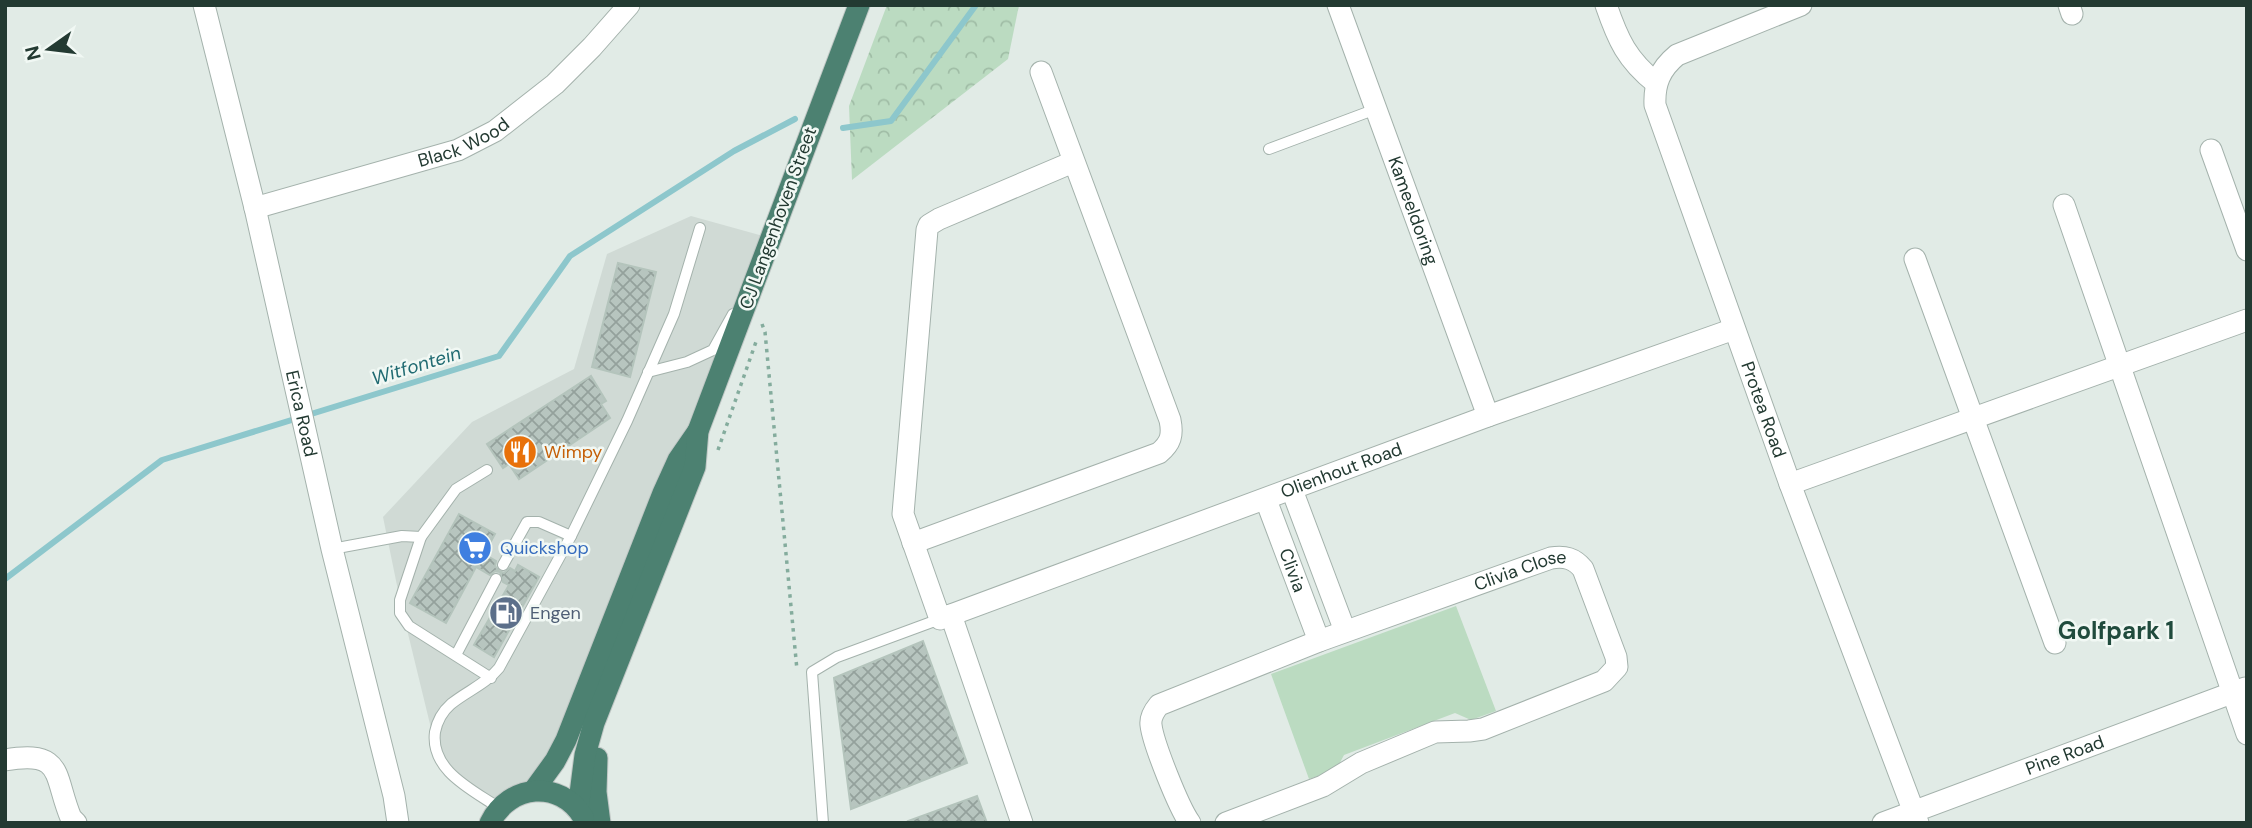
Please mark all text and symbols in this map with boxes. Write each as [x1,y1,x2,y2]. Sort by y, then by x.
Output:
north arrow [14,14,84,84]
text: N [19,43,47,63]
street label: Black Wood [415,112,514,173]
street label: CJ Langenhoven Street [734,123,822,313]
street label: Kameeldoring [1382,153,1444,268]
water label: Witfontein [368,340,464,391]
street label: Protea Road [1735,358,1792,461]
street label: Erica Road [280,368,323,459]
restaurant icon: Wimpy [501,433,539,471]
street label: Olienhout Road [1277,437,1406,504]
place label: Wimpy [544,440,602,464]
supermarket icon: Quickshop [456,529,494,567]
place label: Quickshop [500,536,589,560]
street label: Clivia [1273,545,1312,595]
street label: Clivia Close [1471,545,1567,597]
fuel station icon: Engen [487,594,525,632]
place label: Engen [530,601,581,625]
district label: Golfpark 1 [2058,615,2174,646]
street label: Pine Road [2022,730,2107,781]

